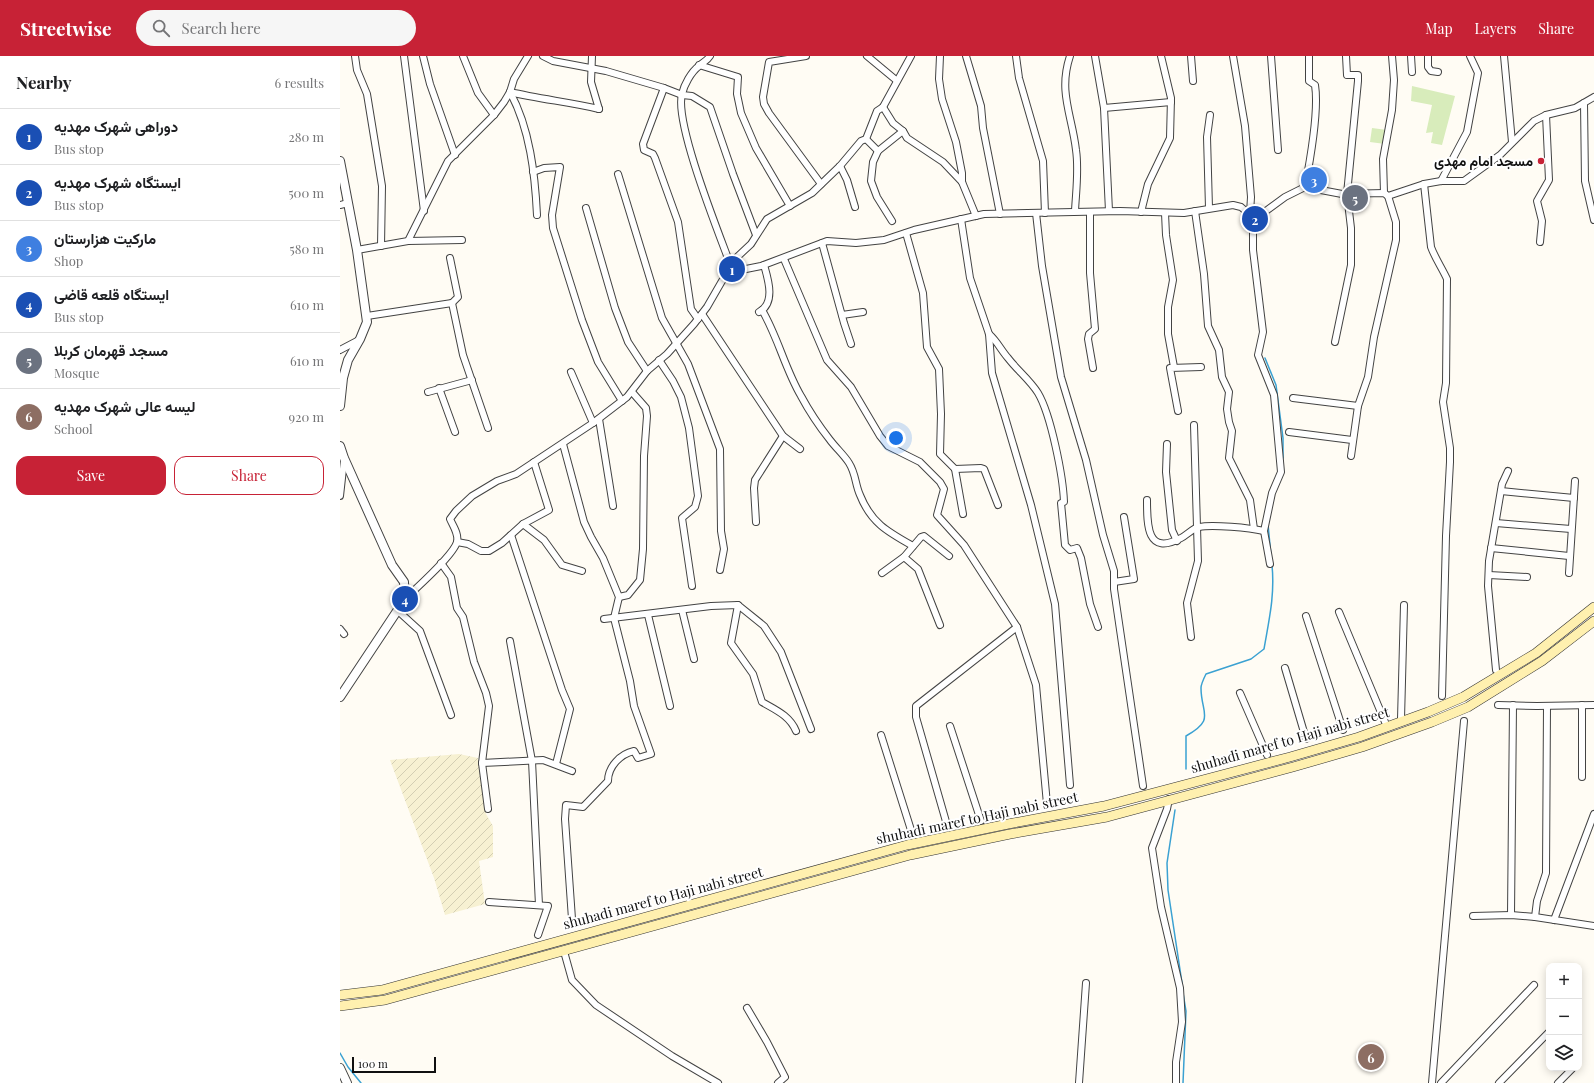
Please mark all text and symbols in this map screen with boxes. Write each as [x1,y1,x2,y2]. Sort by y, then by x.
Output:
search box [136,10,416,46]
text: Streetwise [20,15,112,41]
icon: search [150,17,172,39]
text: Search here [182,18,261,38]
text: Map [1425,19,1453,38]
text: Layers [1475,19,1516,38]
text: Share [1538,19,1574,38]
text: Nearby [16,71,71,93]
text: 6 results [274,74,324,91]
text: دوراهی شهرک مهدیه [54,116,178,136]
text: 1 [27,128,31,145]
text: 280 m [288,128,324,145]
text: Bus stop [54,140,104,157]
place label: مسجد امام مهدی [1434,151,1533,170]
marker: مسجد امام مهدی [1536,156,1546,166]
pin: 3 [1301,165,1327,195]
text: ایستگاه شهرک مهدیه [54,172,181,192]
pin: 5 [1342,183,1368,213]
text: 2 [26,184,32,201]
text: 500 m [288,184,324,201]
text: Bus stop [54,196,104,213]
pin: 2 [1242,204,1268,234]
text: مارکیت هزارستان [54,228,156,248]
text: 3 [26,240,32,257]
text: 580 m [289,240,324,257]
text: Shop [54,252,83,269]
pin: 1 [719,254,745,284]
text: ایستگاه قلعه قاضی [54,284,169,304]
text: 4 [26,296,32,313]
text: 610 m [290,296,324,313]
text: Bus stop [54,308,104,325]
text: مسجد قهرمان کربلا [54,340,168,360]
text: 5 [26,352,32,369]
text: 610 m [290,352,324,369]
text: Mosque [54,364,99,381]
text: لیسه عالی شهرک مهدیه [54,396,196,416]
text: 6 [25,408,33,425]
text: 920 m [289,408,324,425]
text: School [54,420,93,437]
your location [886,428,906,448]
button: Save [16,456,166,495]
button: Share [174,456,324,495]
pin: 4 [392,584,418,614]
street label: shuhadi maref to Haji nabi street [1188,702,1392,777]
street label: shuhadi maref to Haji nabi street [874,787,1081,848]
street label: shuhadi maref to Haji nabi street [561,861,766,933]
map controls [1546,963,1582,1071]
button: + [1546,963,1582,999]
button: − [1546,999,1582,1035]
button: layers [1546,1035,1582,1071]
pin: 6 [1358,1042,1384,1072]
scale bar [352,1055,436,1074]
text: 100 m [358,1056,388,1071]

